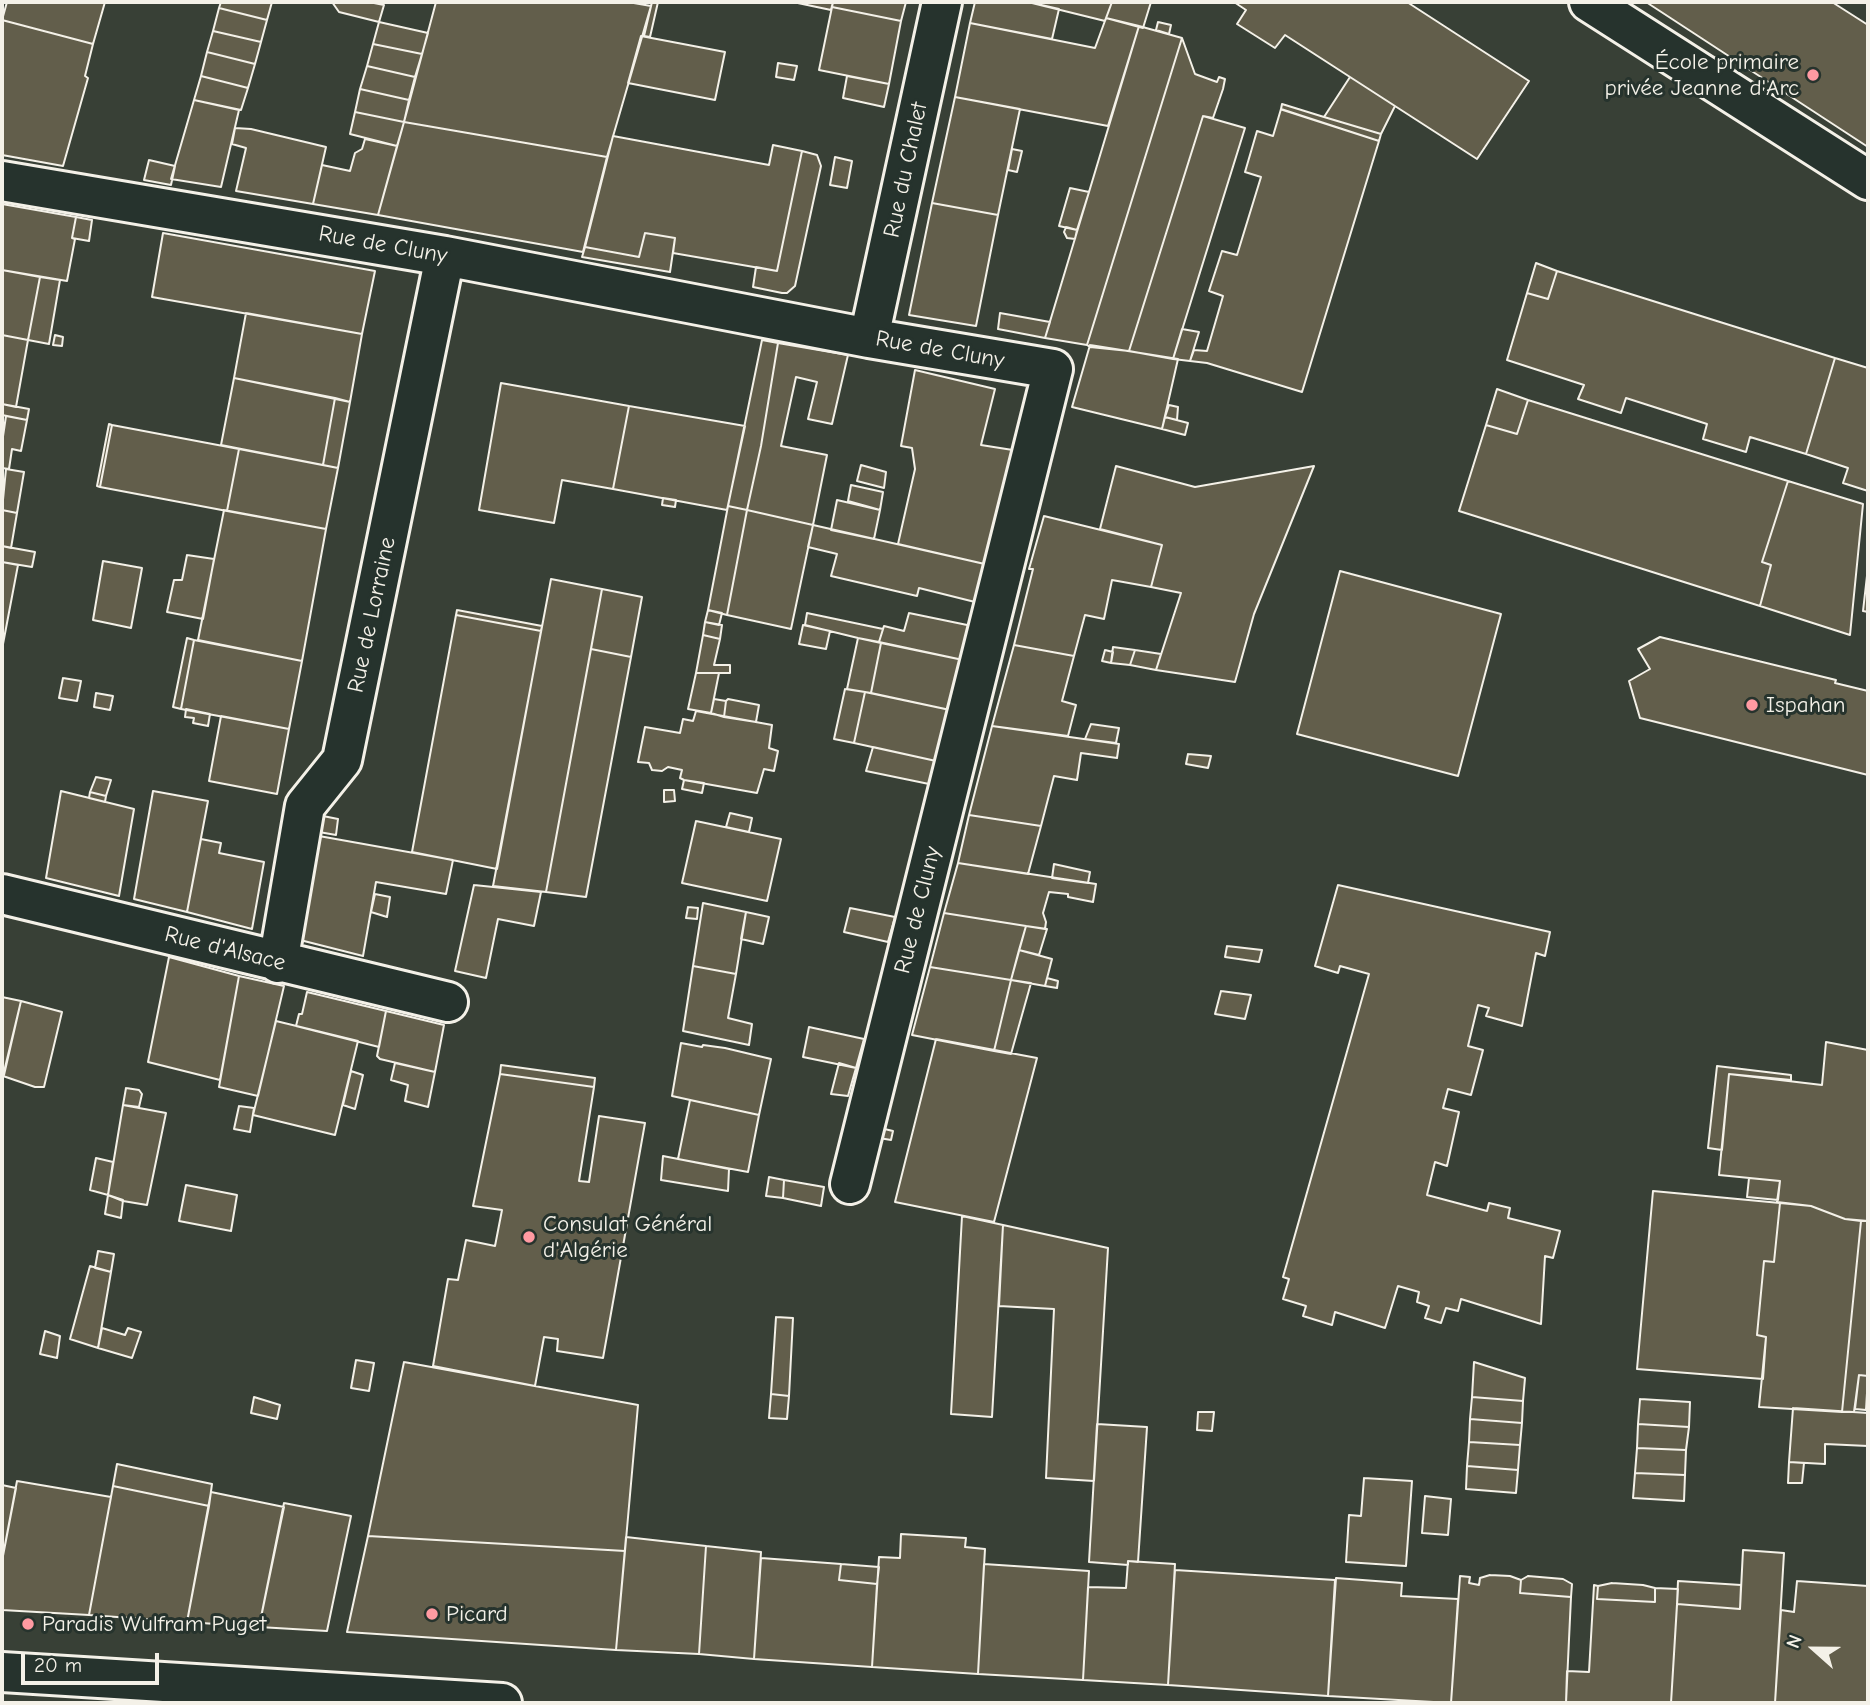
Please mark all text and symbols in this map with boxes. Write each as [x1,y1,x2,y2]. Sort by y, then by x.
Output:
place label: École primaire privée Jeanne d'Arc [1604,48,1799,102]
marker: École primaire privée Jeanne d'Arc [1805,67,1821,83]
street label: Rue du Chalet [878,100,934,240]
street label: Rue de Cluny [317,220,449,270]
street label: Rue de Cluny [874,325,1006,375]
street label: Rue de Lorraine [342,535,402,695]
place label: Ispahan [1766,691,1846,719]
marker: Ispahan [1744,697,1760,713]
street label: Rue de Cluny [889,844,947,976]
street label: Rue d'Alsace [162,921,288,977]
place label: Consulat Général d'Algérie [543,1210,712,1264]
marker: Consulat Général d'Algérie [521,1229,537,1245]
place label: Picard [446,1600,508,1628]
marker: Picard [424,1606,440,1622]
place label: Paradis Wulfram Puget [42,1610,266,1638]
north arrow [1779,1614,1849,1684]
marker: Paradis Wulfram Puget [20,1616,36,1632]
text: N [1782,1632,1807,1651]
scale bar [24,1638,163,1682]
text: 20 m [34,1653,82,1677]

